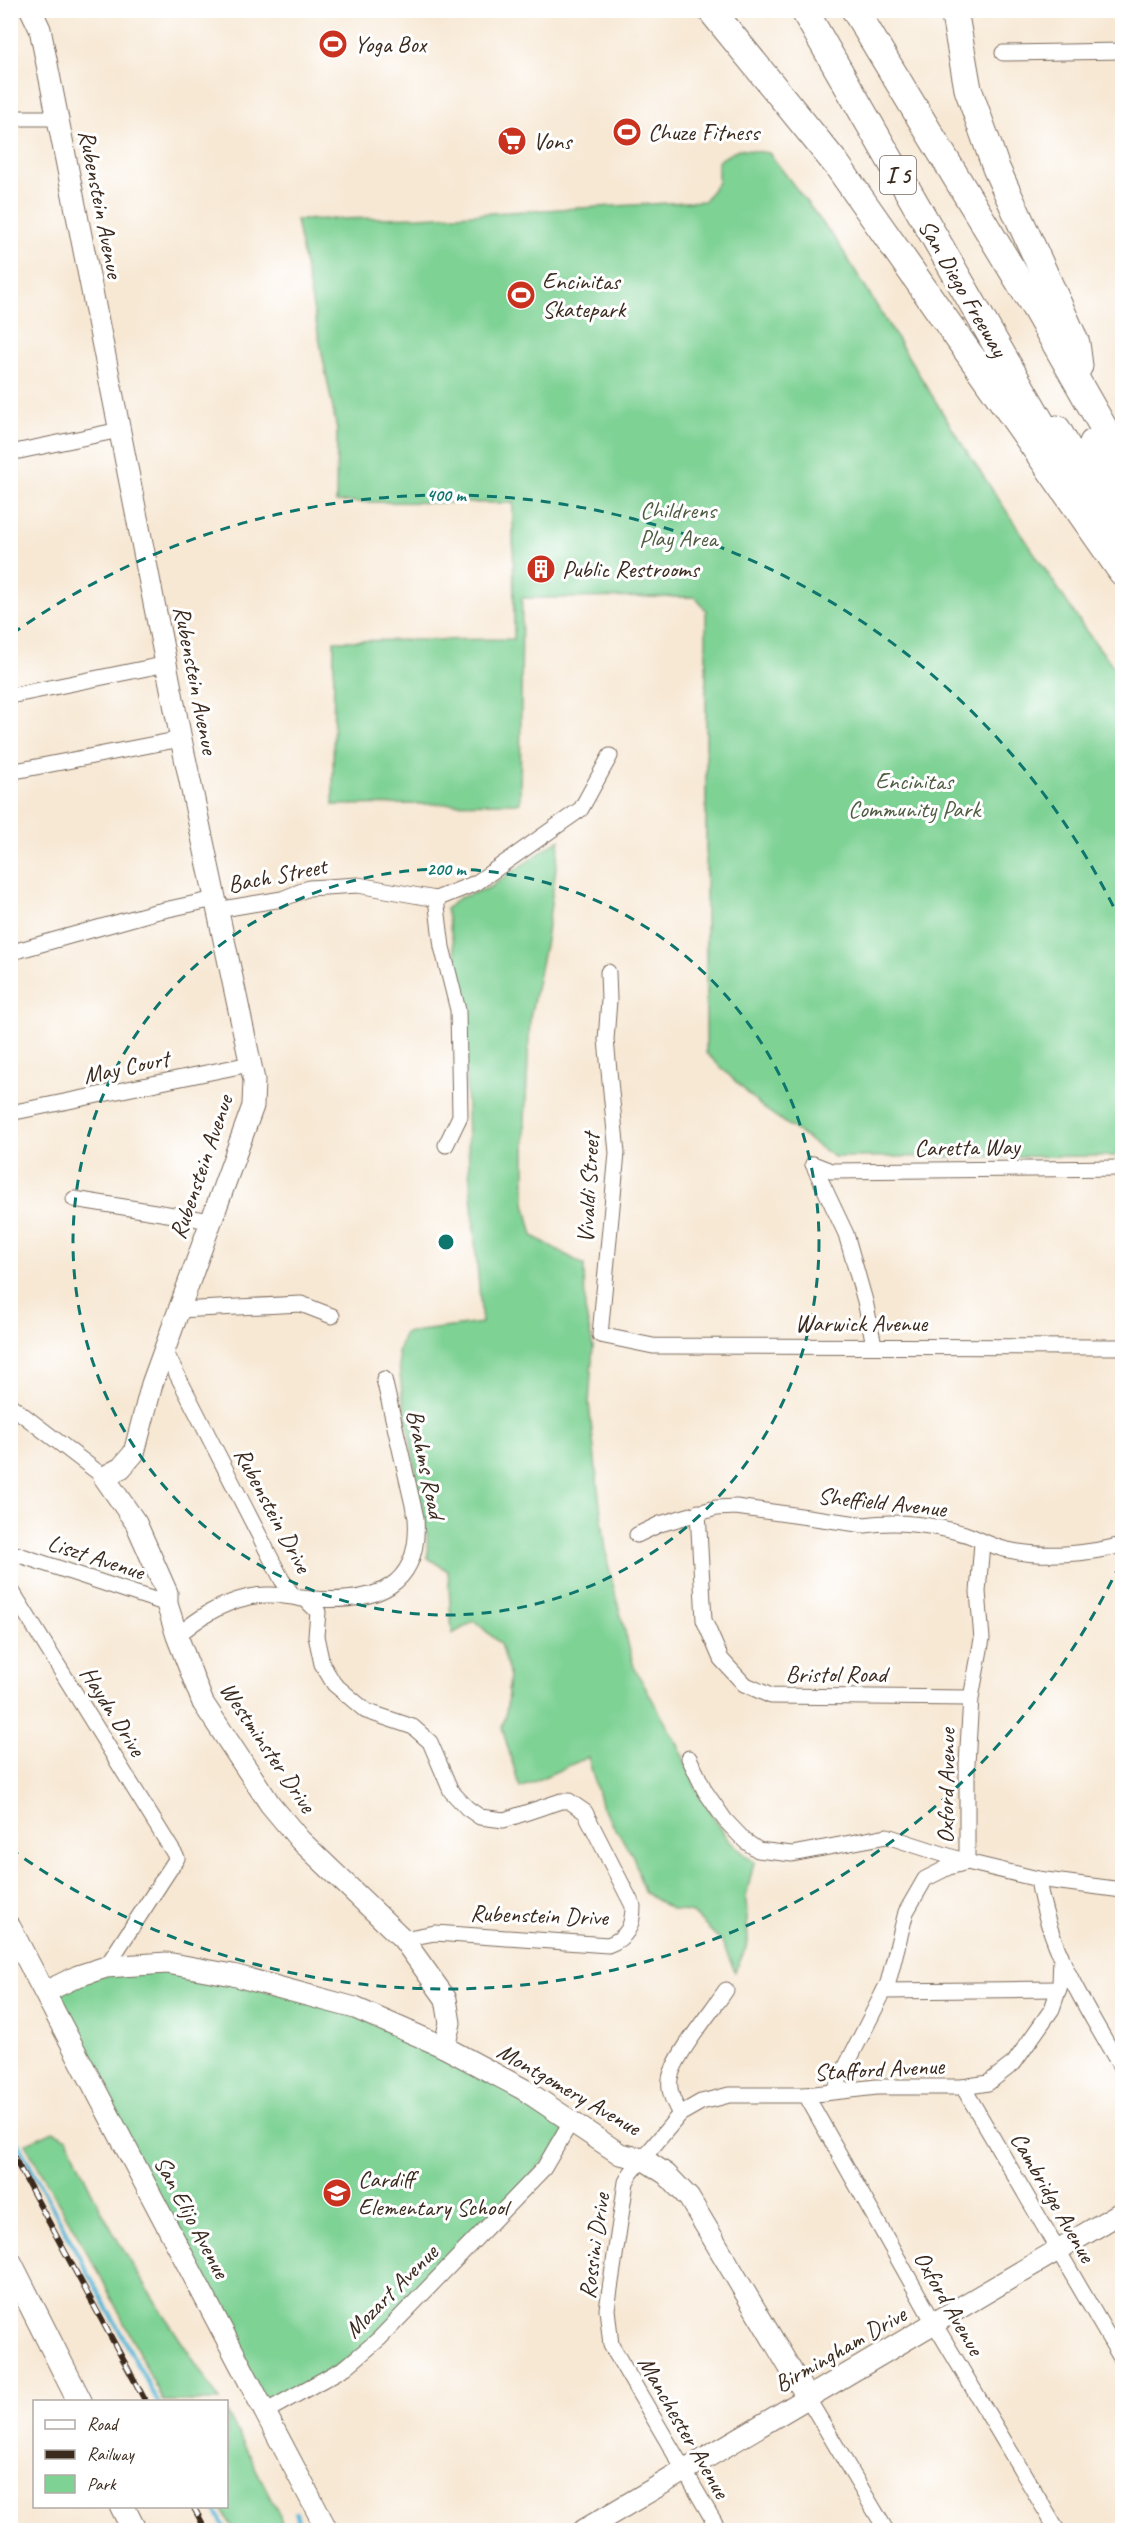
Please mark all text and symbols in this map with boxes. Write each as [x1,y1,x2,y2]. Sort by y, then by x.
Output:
sports icon: Yoga Box [317,28,349,60]
place label: Yoga Box [354,29,428,59]
sports icon: Chuze Fitness [611,116,643,148]
place label: Chuze Fitness [648,117,761,147]
supermarket icon: Vons [496,125,528,157]
place label: Vons [533,126,573,156]
street label: Rubenstein Avenue [72,127,130,283]
road number: I 5 [880,156,916,194]
street label: San Diego Freeway [912,214,1015,364]
place label: Encinitas Skatepark [542,266,627,324]
sports icon: Encinitas Skatepark [505,279,537,311]
text: 400 m [427,484,467,506]
park label: Childrens Play Area [639,495,719,553]
building icon: Public Restrooms [525,553,557,585]
place label: Public Restrooms [562,554,700,584]
street label: Rubenstein Avenue [167,603,225,759]
park label: Encinitas Community Park [848,766,982,824]
street label: Bach Street [225,850,331,899]
text: 200 m [427,858,467,880]
street label: May Court [80,1043,175,1091]
street label: Rubenstein Avenue [162,1089,240,1243]
street label: Vivaldi Street [570,1129,606,1244]
street label: Caretta Way [914,1131,1022,1163]
centre of rings [436,1232,456,1252]
street label: Warwick Avenue [795,1308,929,1338]
street label: Brahms Road [400,1407,453,1525]
street label: Rubenstein Drive [227,1442,320,1580]
street label: Sheffield Avenue [816,1480,950,1524]
street label: Liszt Avenue [44,1527,150,1587]
street label: Bristol Road [785,1659,890,1689]
street label: Haydn Drive [74,1660,154,1763]
street label: Westminster Drive [213,1676,324,1820]
street label: Oxford Avenue [930,1726,962,1844]
street label: Rubenstein Drive [470,1898,610,1932]
street label: Montgomery Avenue [492,2036,648,2143]
street label: Stafford Avenue [813,2051,947,2087]
street label: Cambridge Avenue [1004,2126,1104,2269]
street label: San Elijo Avenue [147,2151,238,2285]
place label: Cardiff Elementary School [358,2164,512,2222]
school or university icon: Cardiff Elementary School [321,2177,353,2209]
street label: Rossini Drive [572,2189,617,2301]
street label: Mozart Avenue [338,2236,446,2344]
street label: Oxford Avenue [907,2246,992,2362]
street label: Birmingham Drive [769,2298,913,2399]
street label: Manchester Avenue [631,2351,738,2505]
legend [33,2400,228,2508]
text: Road [87,2413,120,2435]
text: Railway [87,2443,135,2465]
text: Park [87,2473,117,2495]

